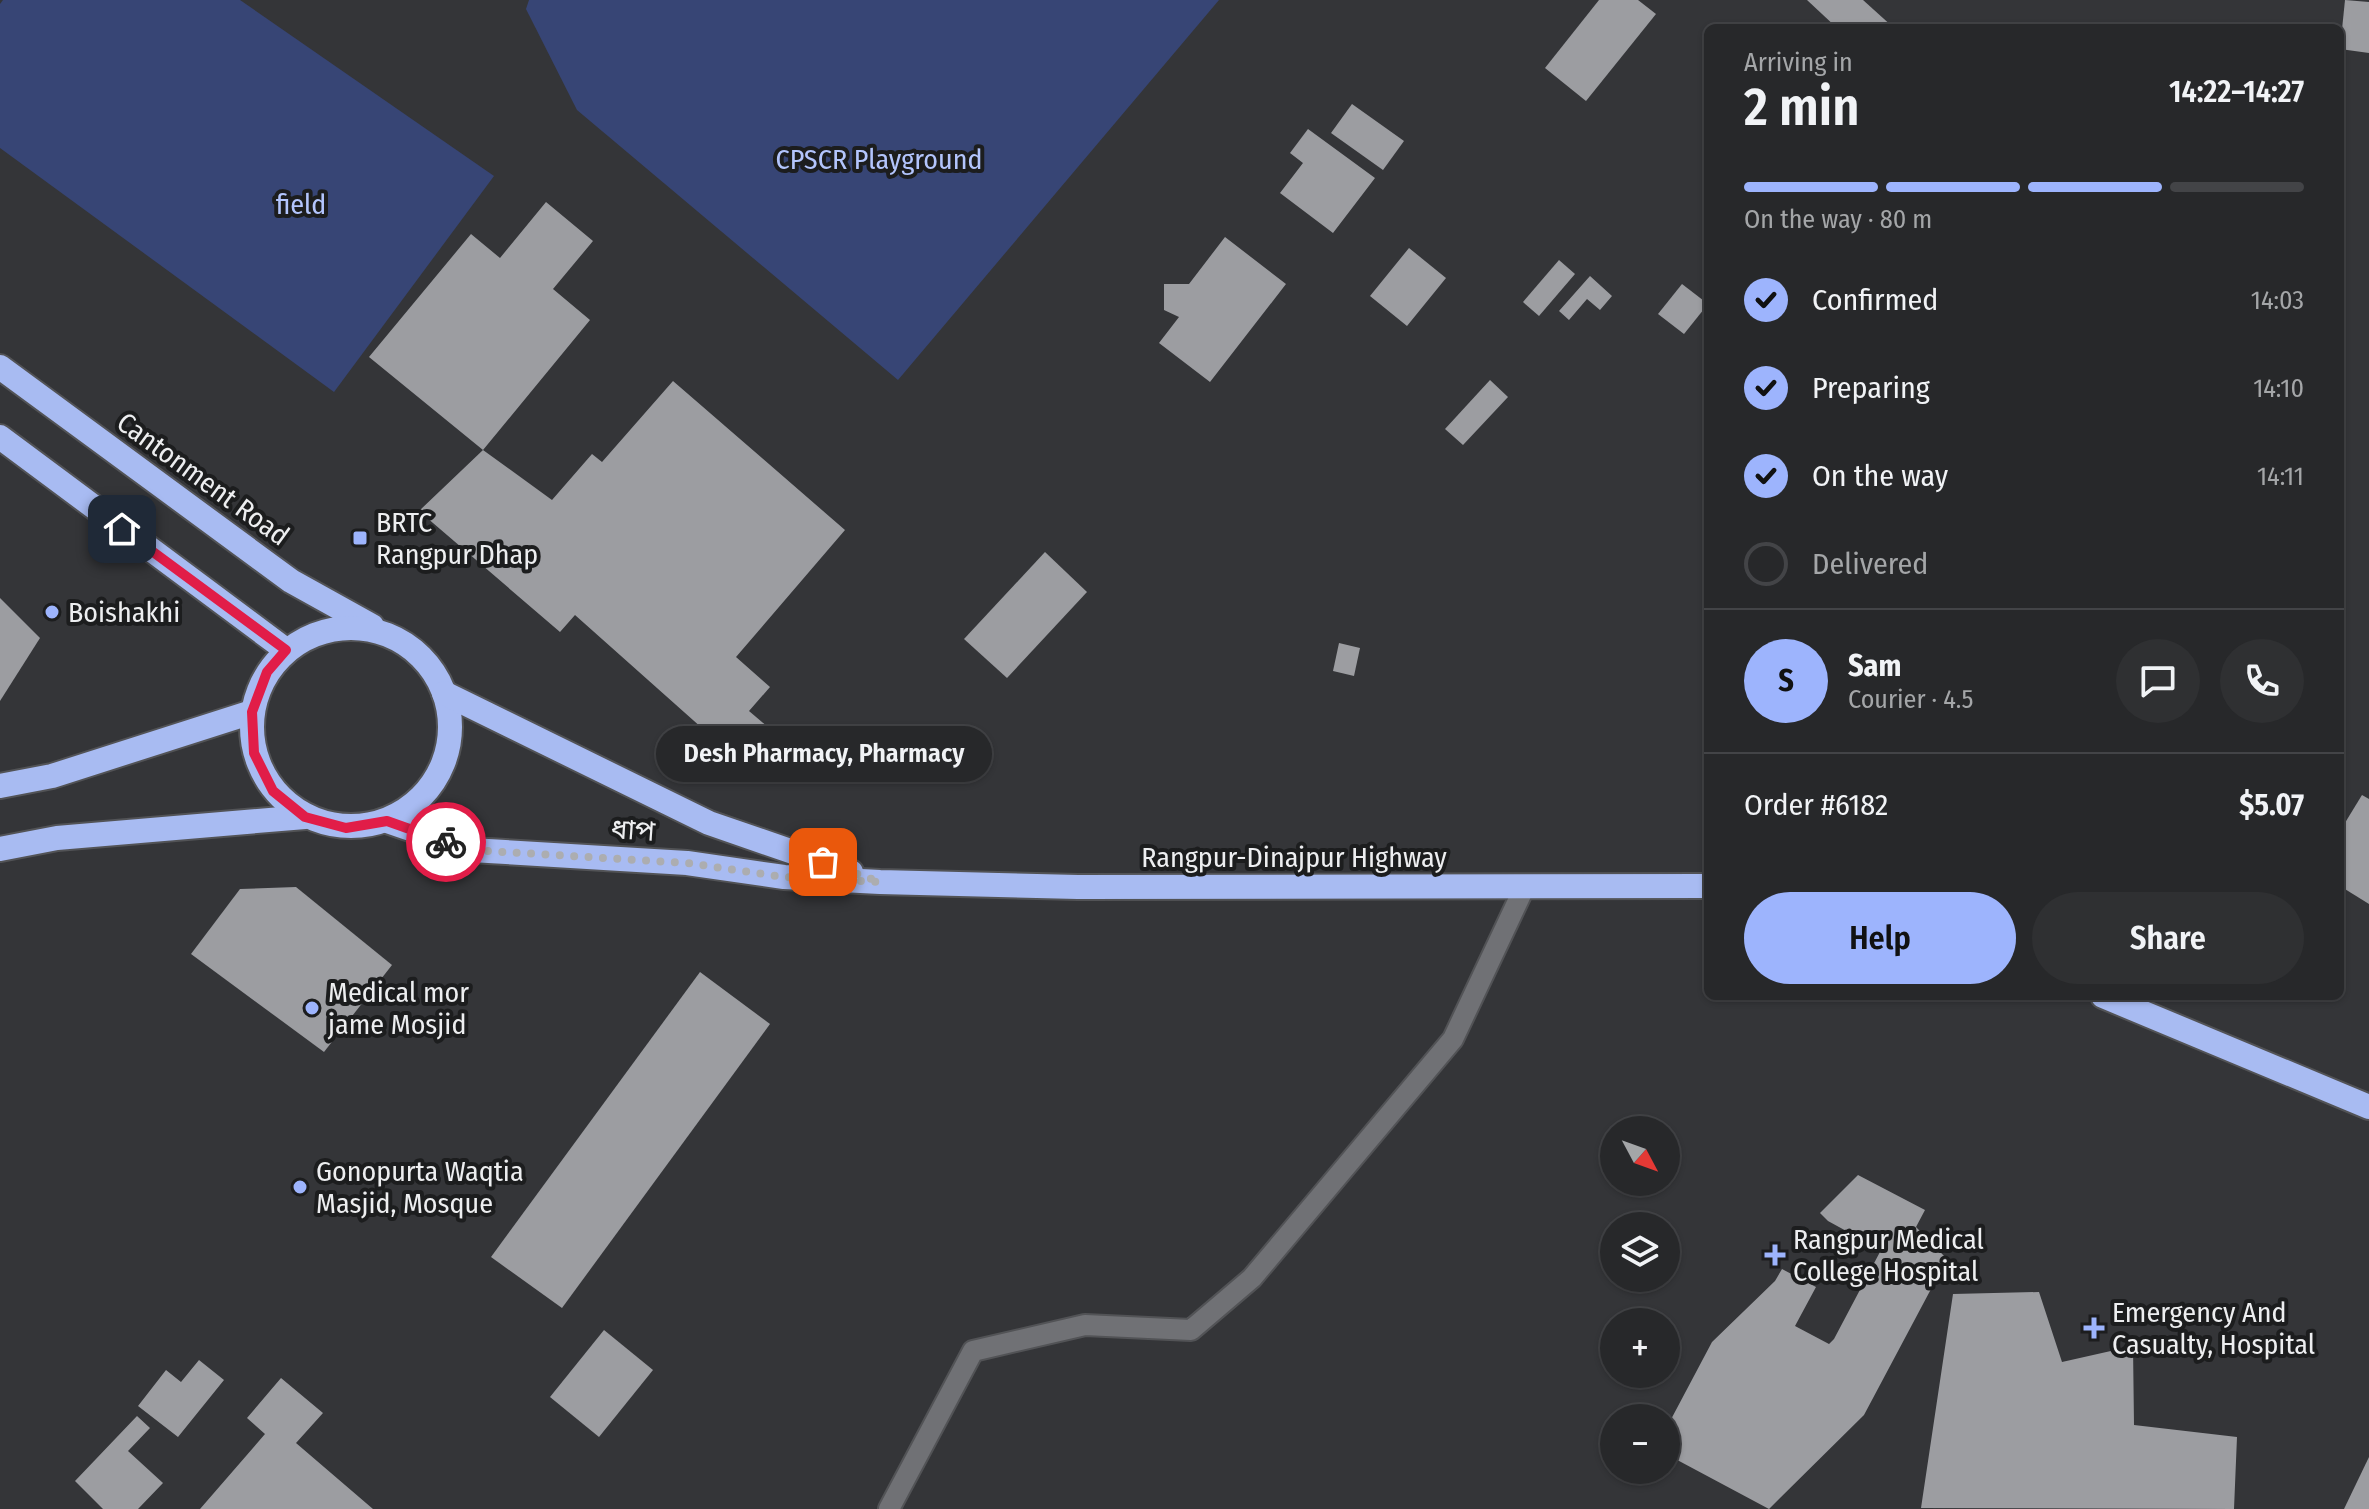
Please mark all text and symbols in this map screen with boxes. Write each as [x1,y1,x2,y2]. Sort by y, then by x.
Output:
text: Arriving in [1744,47,1853,78]
text: 14:22–14:27 [2169,74,2304,110]
text: 2 min [1744,76,1860,139]
park label: CPSCR Playground [776,143,982,176]
park label: field [276,188,326,221]
text: On the way · 80 m [1744,204,1932,235]
icon: check [1744,278,1788,322]
text: Confirmed [1812,282,1938,318]
text: 14:03 [2251,285,2304,316]
icon: check [1744,366,1788,410]
text: Preparing [1812,370,1930,406]
text: 14:10 [2253,373,2304,404]
street label: Cantonment Road [111,406,295,552]
icon: check [1744,454,1788,498]
text: On the way [1812,458,1948,494]
text: 14:11 [2257,461,2304,492]
pin [88,495,156,563]
place label: BRTC Rangpur Dhap [376,506,538,571]
icon: home [100,507,144,551]
marker: BRTC Rangpur Dhap [351,529,369,547]
text: Delivered [1812,546,1928,582]
place label: Boishakhi [68,596,180,629]
marker: Boishakhi [43,603,61,621]
button: chat [2116,639,2200,723]
button: phone [2220,639,2304,723]
text: Sam [1848,648,1901,684]
text: S [1778,663,1794,699]
text: Courier · 4.5 [1848,684,1974,715]
callout: Desh Pharmacy, Pharmacy [655,726,991,782]
text: Desh Pharmacy, Pharmacy [684,738,964,769]
text: Order #6182 [1744,787,1888,823]
text: $5.07 [2239,787,2304,823]
courier [406,802,486,882]
street label: ধাপ [610,812,657,848]
icon: bike [424,820,468,864]
pin [789,828,857,896]
icon: bag [801,840,845,884]
street label: Rangpur-Dinajpur Highway [1141,841,1447,874]
button: Help [1744,892,2016,984]
button: Share [2032,892,2304,984]
place label: Medical mor jame Mosjid [327,976,469,1041]
marker: Medical mor jame Mosjid [303,999,321,1017]
north arrow [1600,1116,1680,1196]
map controls [1600,1116,1680,1484]
place label: Gonopurta Waqtia Masjid, Mosque [316,1155,524,1220]
marker: Gonopurta Waqtia Masjid, Mosque [291,1178,309,1196]
button: layers [1600,1212,1680,1292]
place label: Rangpur Medical College Hospital [1793,1223,1984,1288]
marker: Rangpur Medical College Hospital [1764,1244,1786,1266]
place label: Emergency And Casualty, Hospital [2112,1296,2315,1361]
button: + [1600,1308,1680,1388]
marker: Emergency And Casualty, Hospital [2083,1317,2105,1339]
button: − [1600,1404,1680,1484]

